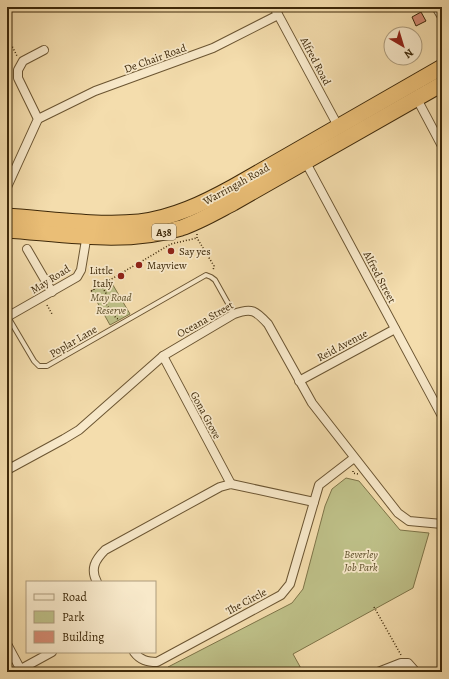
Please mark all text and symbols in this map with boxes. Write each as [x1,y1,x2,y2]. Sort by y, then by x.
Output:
north arrow [383,26,423,66]
street label: Alfred Road [296,34,335,88]
street label: De Chair Road [122,40,188,77]
text: N [401,45,417,62]
street label: Warringah Road [200,160,272,209]
road number: A38 [152,224,176,240]
place label: Say yes [179,244,211,259]
marker: Say yes [166,246,176,256]
street label: Alfred Street [359,248,400,306]
place label: Mayview [147,258,187,273]
marker: Mayview [134,260,144,270]
street label: May Road [28,261,73,297]
place label: Little Italy [89,263,113,291]
marker: Little Italy [116,271,126,281]
park label: May Road Reserve [90,290,132,318]
street label: Oceana Street [174,298,237,341]
street label: Poplar Lane [47,322,100,361]
street label: Reid Avenue [314,326,370,365]
street label: Gona Grove [187,389,224,442]
park label: Beverley Job Park [343,547,378,575]
legend [26,581,156,653]
street label: The Circle [223,584,269,618]
text: Road [62,589,88,605]
text: Park [62,609,85,625]
text: Building [62,629,104,645]

